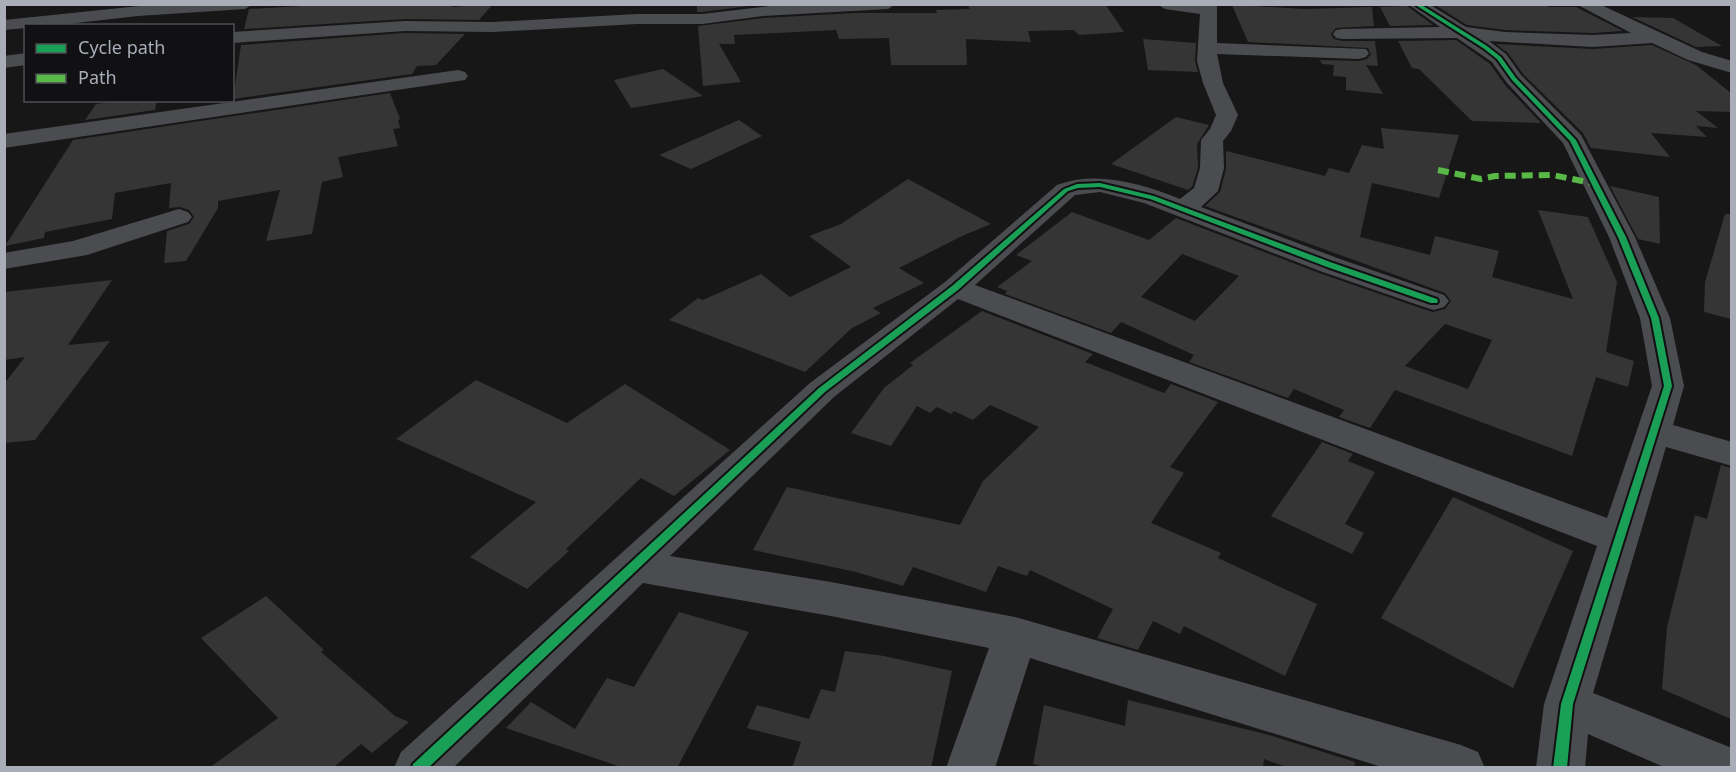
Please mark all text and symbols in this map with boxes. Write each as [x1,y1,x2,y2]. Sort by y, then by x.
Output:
legend [24,24,234,102]
text: Cycle path [78,35,165,59]
text: Path [78,65,117,89]

